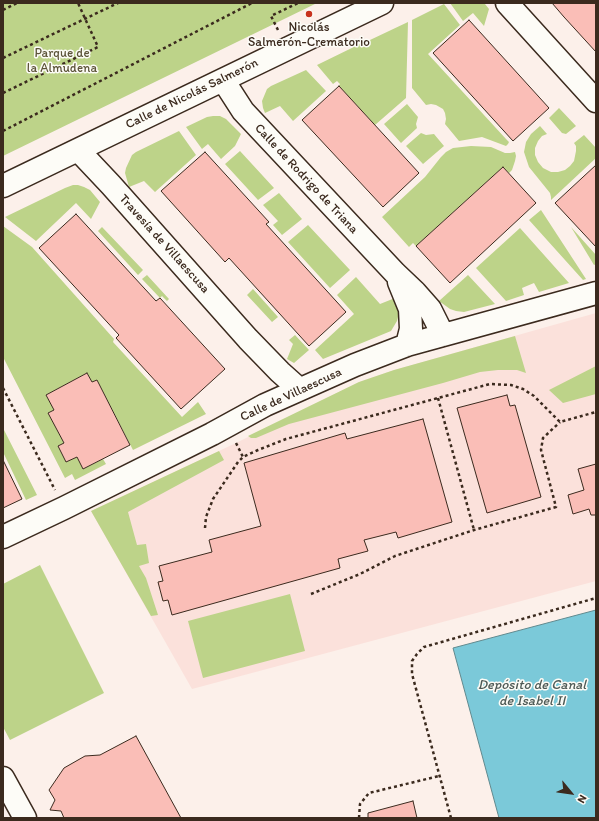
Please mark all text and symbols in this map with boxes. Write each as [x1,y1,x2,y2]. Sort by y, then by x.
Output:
marker: Nicolás Salmerón-Crematorio [304,9,314,19]
place label: Nicolás Salmerón-Crematorio [248,20,370,51]
park label: Parque de la Almudena [27,46,97,77]
street label: Calle de Nicolás Salmerón [123,55,261,133]
street label: Calle de Rodrigo de Triana [251,121,361,237]
street label: Travesía de Villaescusa [115,191,213,297]
street label: Calle de Villaescusa [238,365,344,425]
water label: Depósito de Canal de Isabel II [478,677,586,710]
north arrow [551,773,591,813]
text: N [574,793,589,805]

